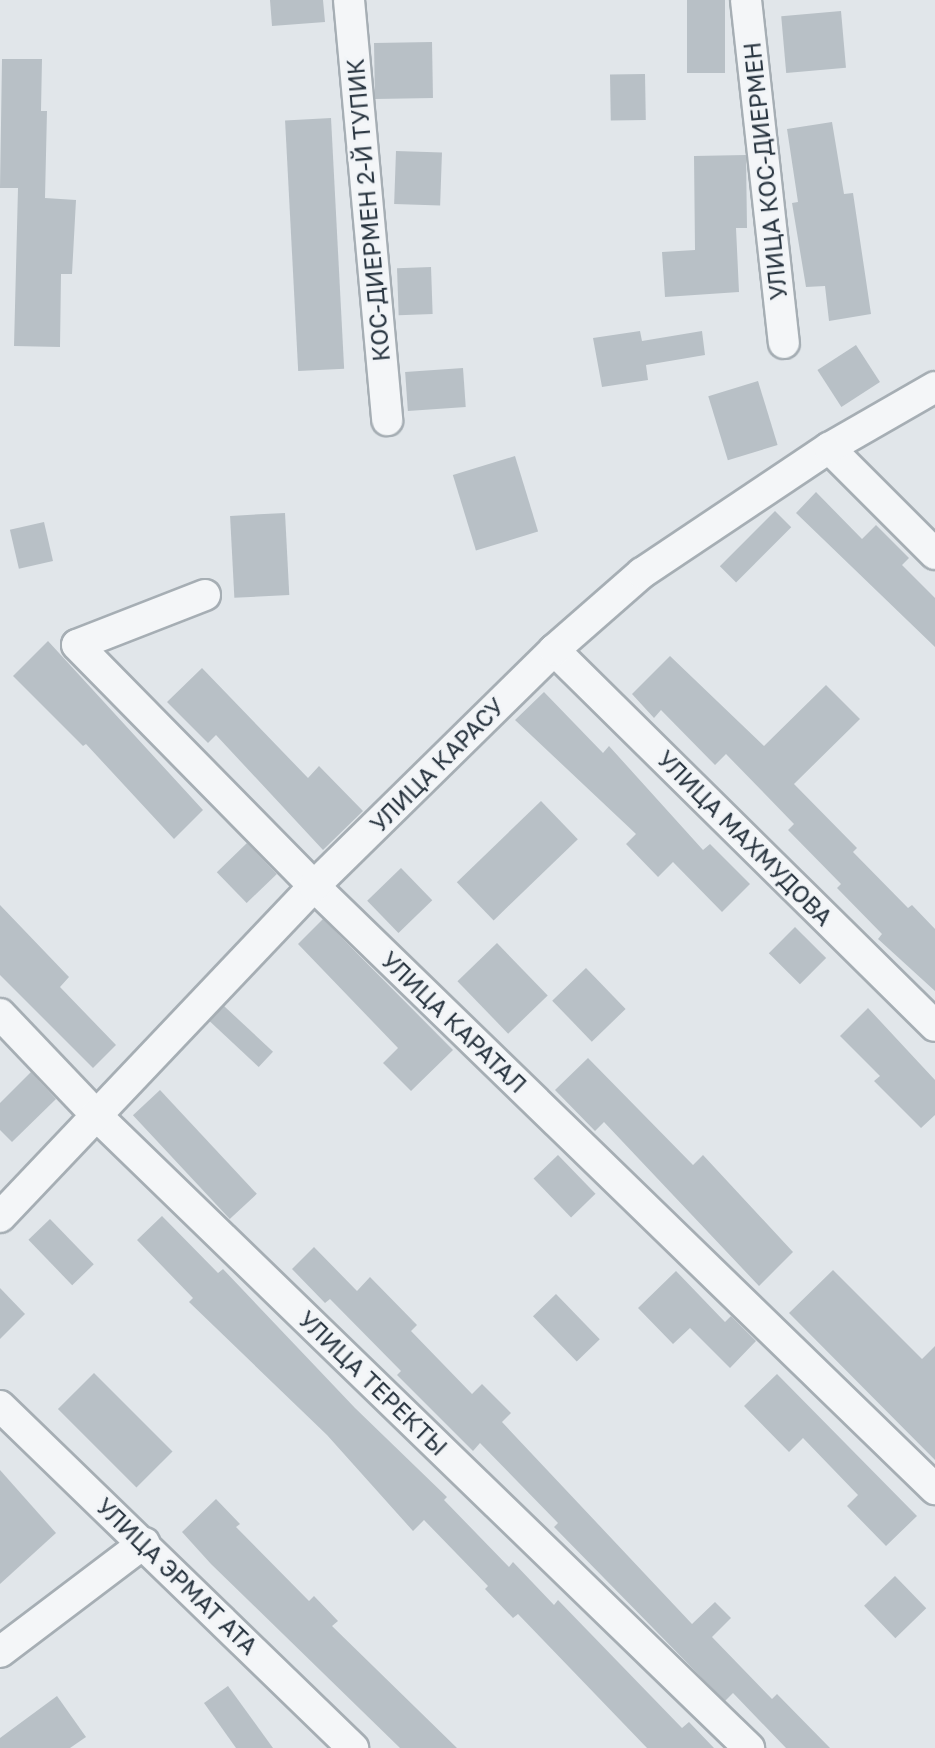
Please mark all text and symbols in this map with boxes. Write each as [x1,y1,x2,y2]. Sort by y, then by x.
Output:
street label: УЛИЦА КОС-ДИЕРМЕН [738,41,792,301]
street label: КОС-ДИЕРМЕН 2-Й ТУПИК [341,57,395,363]
street label: УЛИЦА КАРАСУ [364,692,510,838]
street label: УЛИЦА МАХМУДОВА [652,745,838,931]
street label: УЛИЦА КАРАТАЛ [376,946,532,1098]
street label: УЛИЦА ТЕРЕКТЫ [293,1305,453,1461]
street label: УЛИЦА ЭРМАТ АТА [91,1492,263,1660]

